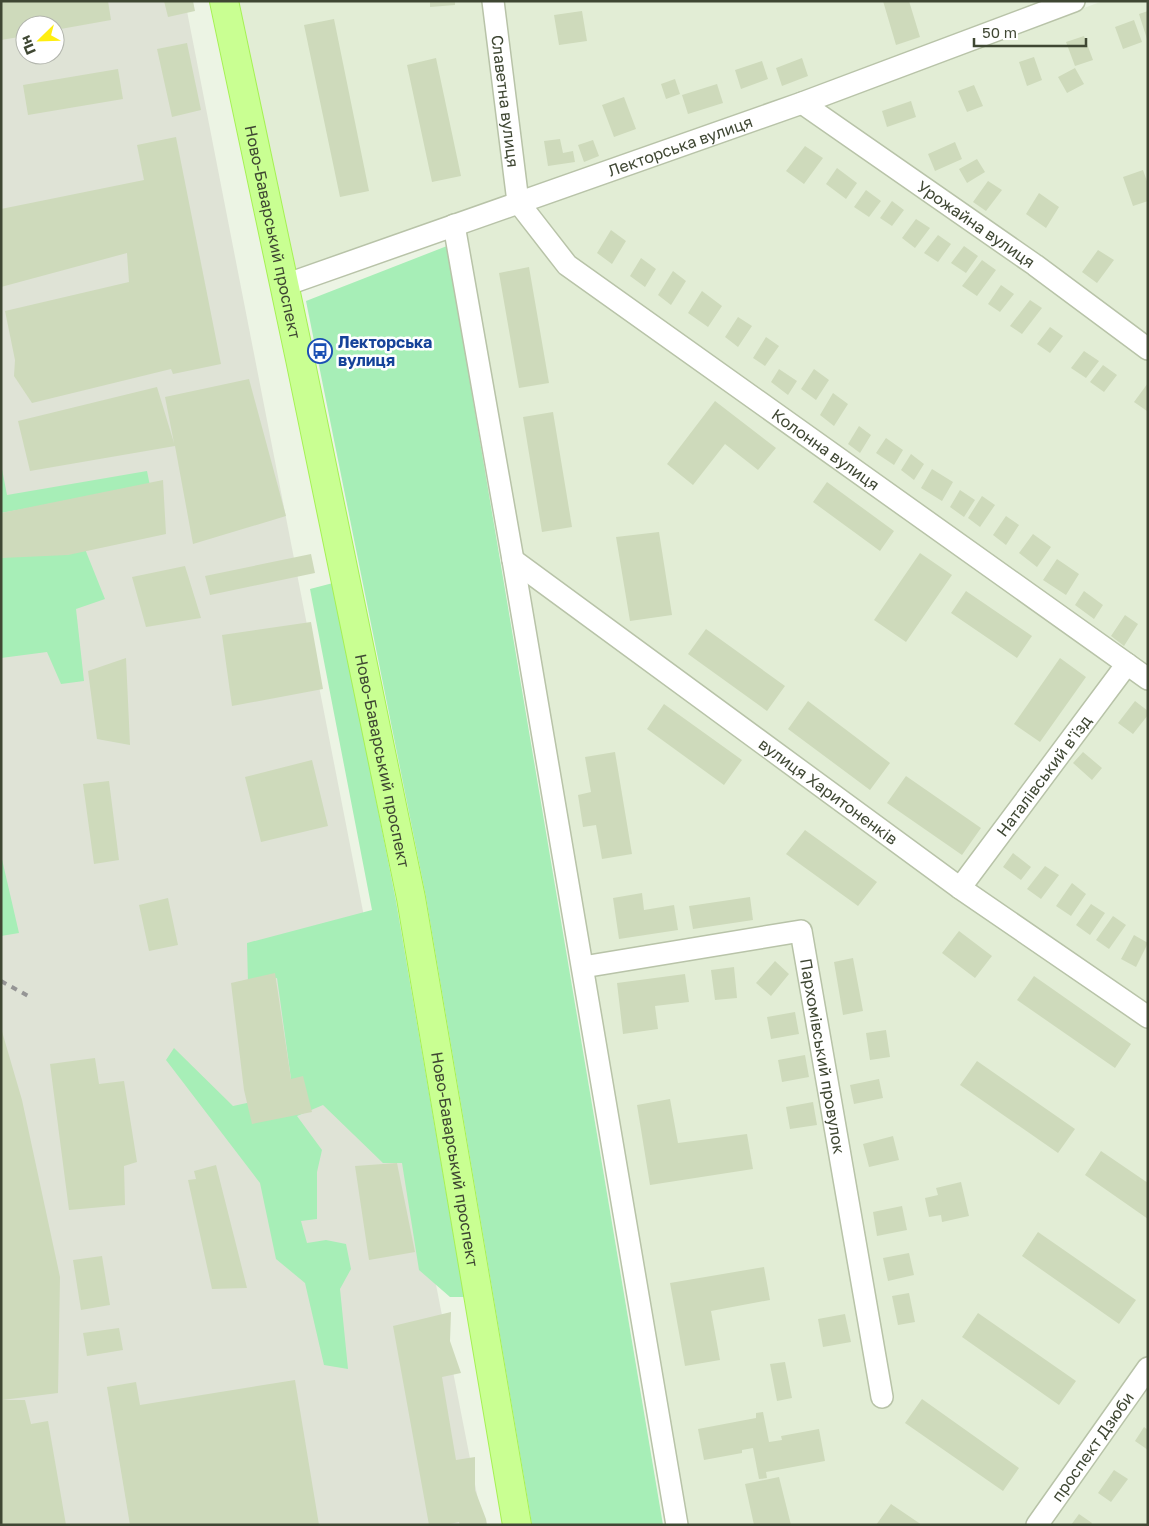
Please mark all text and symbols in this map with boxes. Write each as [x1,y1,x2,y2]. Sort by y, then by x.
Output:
north arrow [15,15,65,65]
scale bar [974,15,1086,47]
text: 50 m [982,23,1017,41]
text: Пн [16,33,39,57]
street label: Славетна вулиця [487,34,524,169]
street label: Лекторська вулиця [605,111,755,181]
street label: Ново-Баварський проспект [241,123,305,341]
street label: Урожайна вулиця [913,176,1039,272]
place label: Лекторська вулиця [338,332,432,370]
bus stop icon: Лекторська вулиця [307,338,333,364]
street label: Колонна вулиця [768,404,883,495]
street label: Ново-Баварський проспект [351,652,414,869]
street label: Наталівський в'їзд [992,711,1096,840]
street label: вулиця Харитоненків [755,734,902,849]
street label: Пархомівський провулок [796,957,850,1155]
street label: Ново-Баварський проспект [427,1050,483,1268]
street label: проспект Дзюби [1047,1388,1138,1505]

